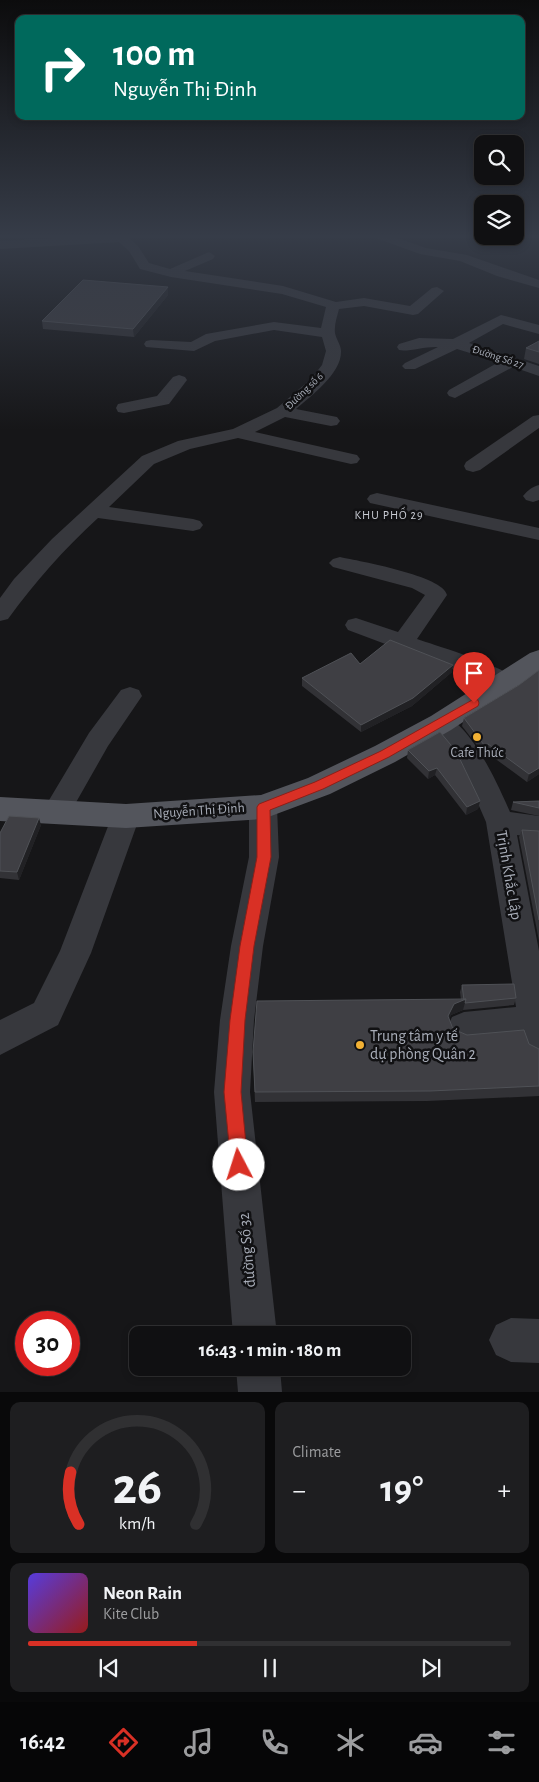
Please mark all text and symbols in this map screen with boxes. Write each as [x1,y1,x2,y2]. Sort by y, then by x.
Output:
icon: right [30,35,95,100]
text: 100 m [113,37,196,72]
text: Nguyễn Thị Định [113,78,257,100]
map controls [474,135,524,245]
button: search [474,135,524,185]
button: layers [474,195,524,245]
street label: Đường Số 27 [471,344,525,371]
street label: Đường số 6 [283,370,325,412]
district label: KHU PHỐ 29 [354,506,424,521]
pin [453,652,495,703]
icon: arrive [460,659,488,687]
marker: Cafe Thức [471,731,483,743]
place label: Cafe Thức [450,746,504,760]
street label: Nguyễn Thị Định [153,799,245,821]
street label: Trịnh Khắc Lập [493,829,526,921]
place label: Trung tâm y tế dự phòng Quân 2 [370,1028,476,1063]
marker: Trung tâm y tế dự phòng Quân 2 [354,1039,366,1051]
position arrow [212,1138,264,1190]
street label: đường Số 32 [236,1212,258,1288]
speed limit sign: 30 [15,1311,80,1376]
text: 16:43 · 1 min · 180 m [199,1341,341,1360]
text: Climate [293,1444,341,1460]
text: 26 [112,1461,162,1513]
text: 19° [380,1471,423,1509]
text: − [293,1477,306,1505]
text: + [498,1477,511,1505]
text: km/h [119,1515,156,1533]
text: Neon Rain [103,1584,182,1603]
text: Kite Club [103,1606,159,1622]
icon: previous [95,1654,123,1682]
icon: pause [256,1654,284,1682]
icon: next [417,1654,445,1682]
icon: directions [106,1725,141,1760]
icon: music [181,1725,216,1760]
icon: phone [257,1725,292,1760]
icon: climate [333,1725,368,1760]
icon: car [408,1725,443,1760]
icon: filters [484,1725,519,1760]
text: 16:42 [20,1731,65,1753]

